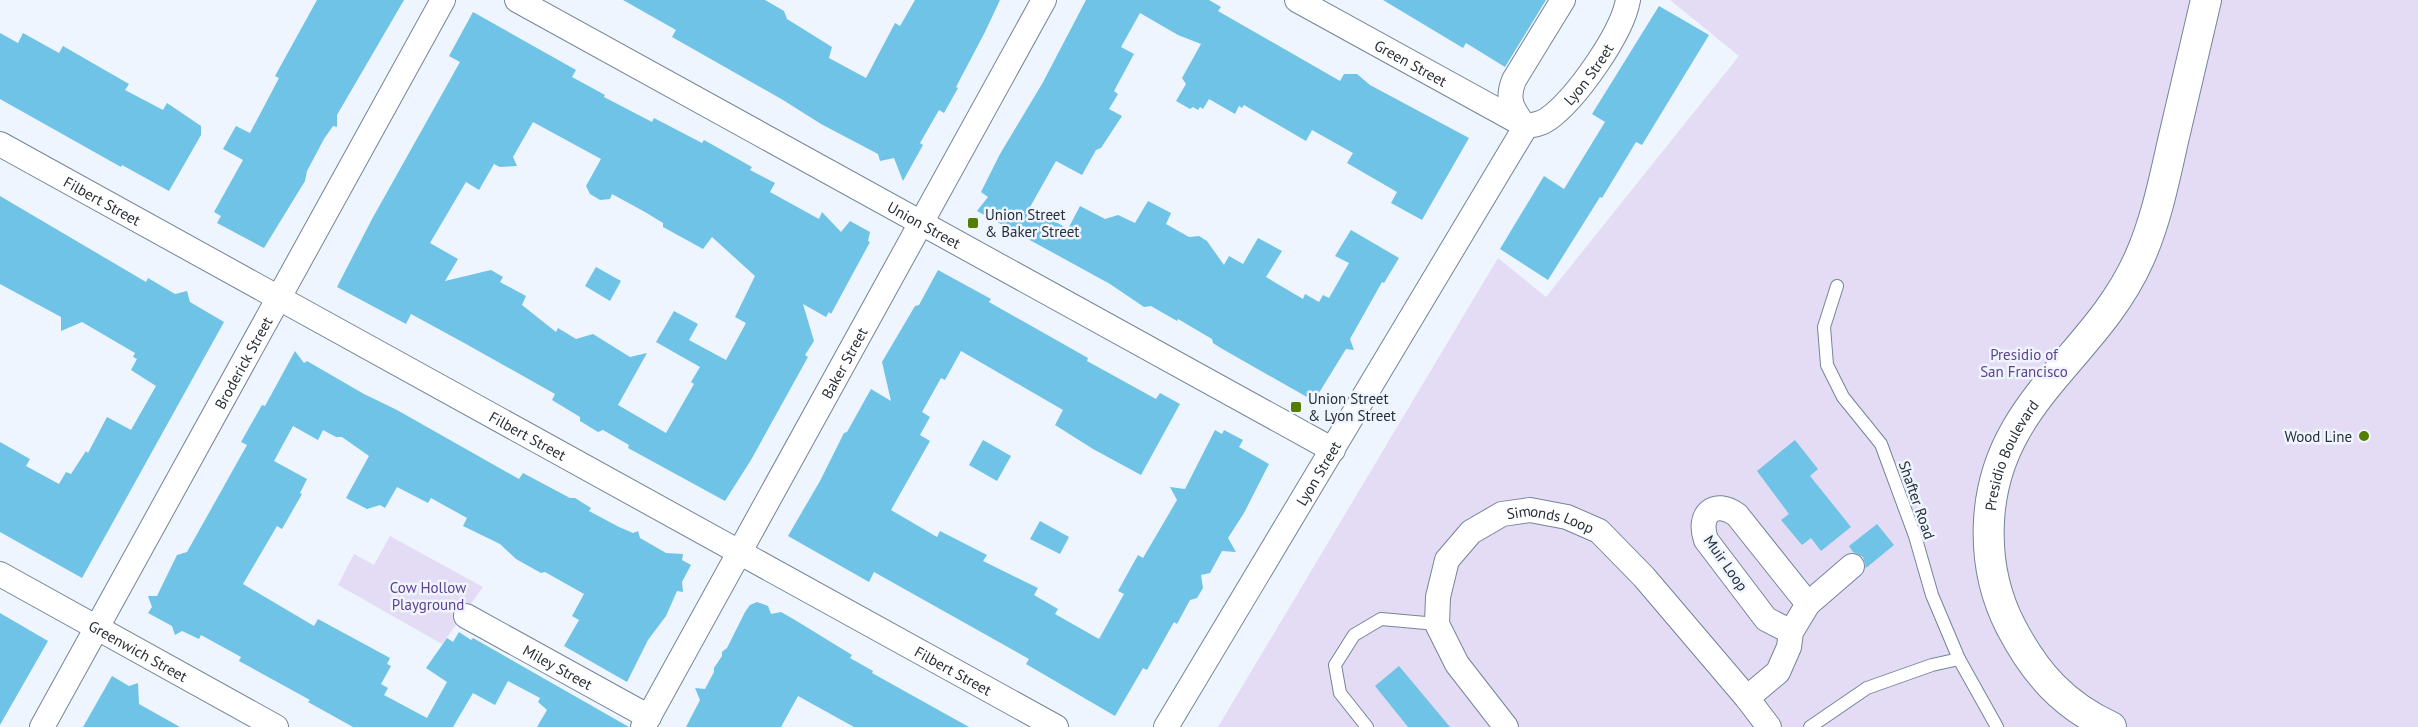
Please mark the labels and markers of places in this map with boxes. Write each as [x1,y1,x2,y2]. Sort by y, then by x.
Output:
place label: Union Street & Baker Street [985,205,1079,241]
marker: Union Street & Baker Street [966,216,980,230]
place label: Union Street & Lyon Street [1308,389,1396,425]
marker: Union Street & Lyon Street [1289,400,1303,414]
place label: Wood Line [2284,427,2352,446]
marker: Wood Line [2357,429,2371,443]

